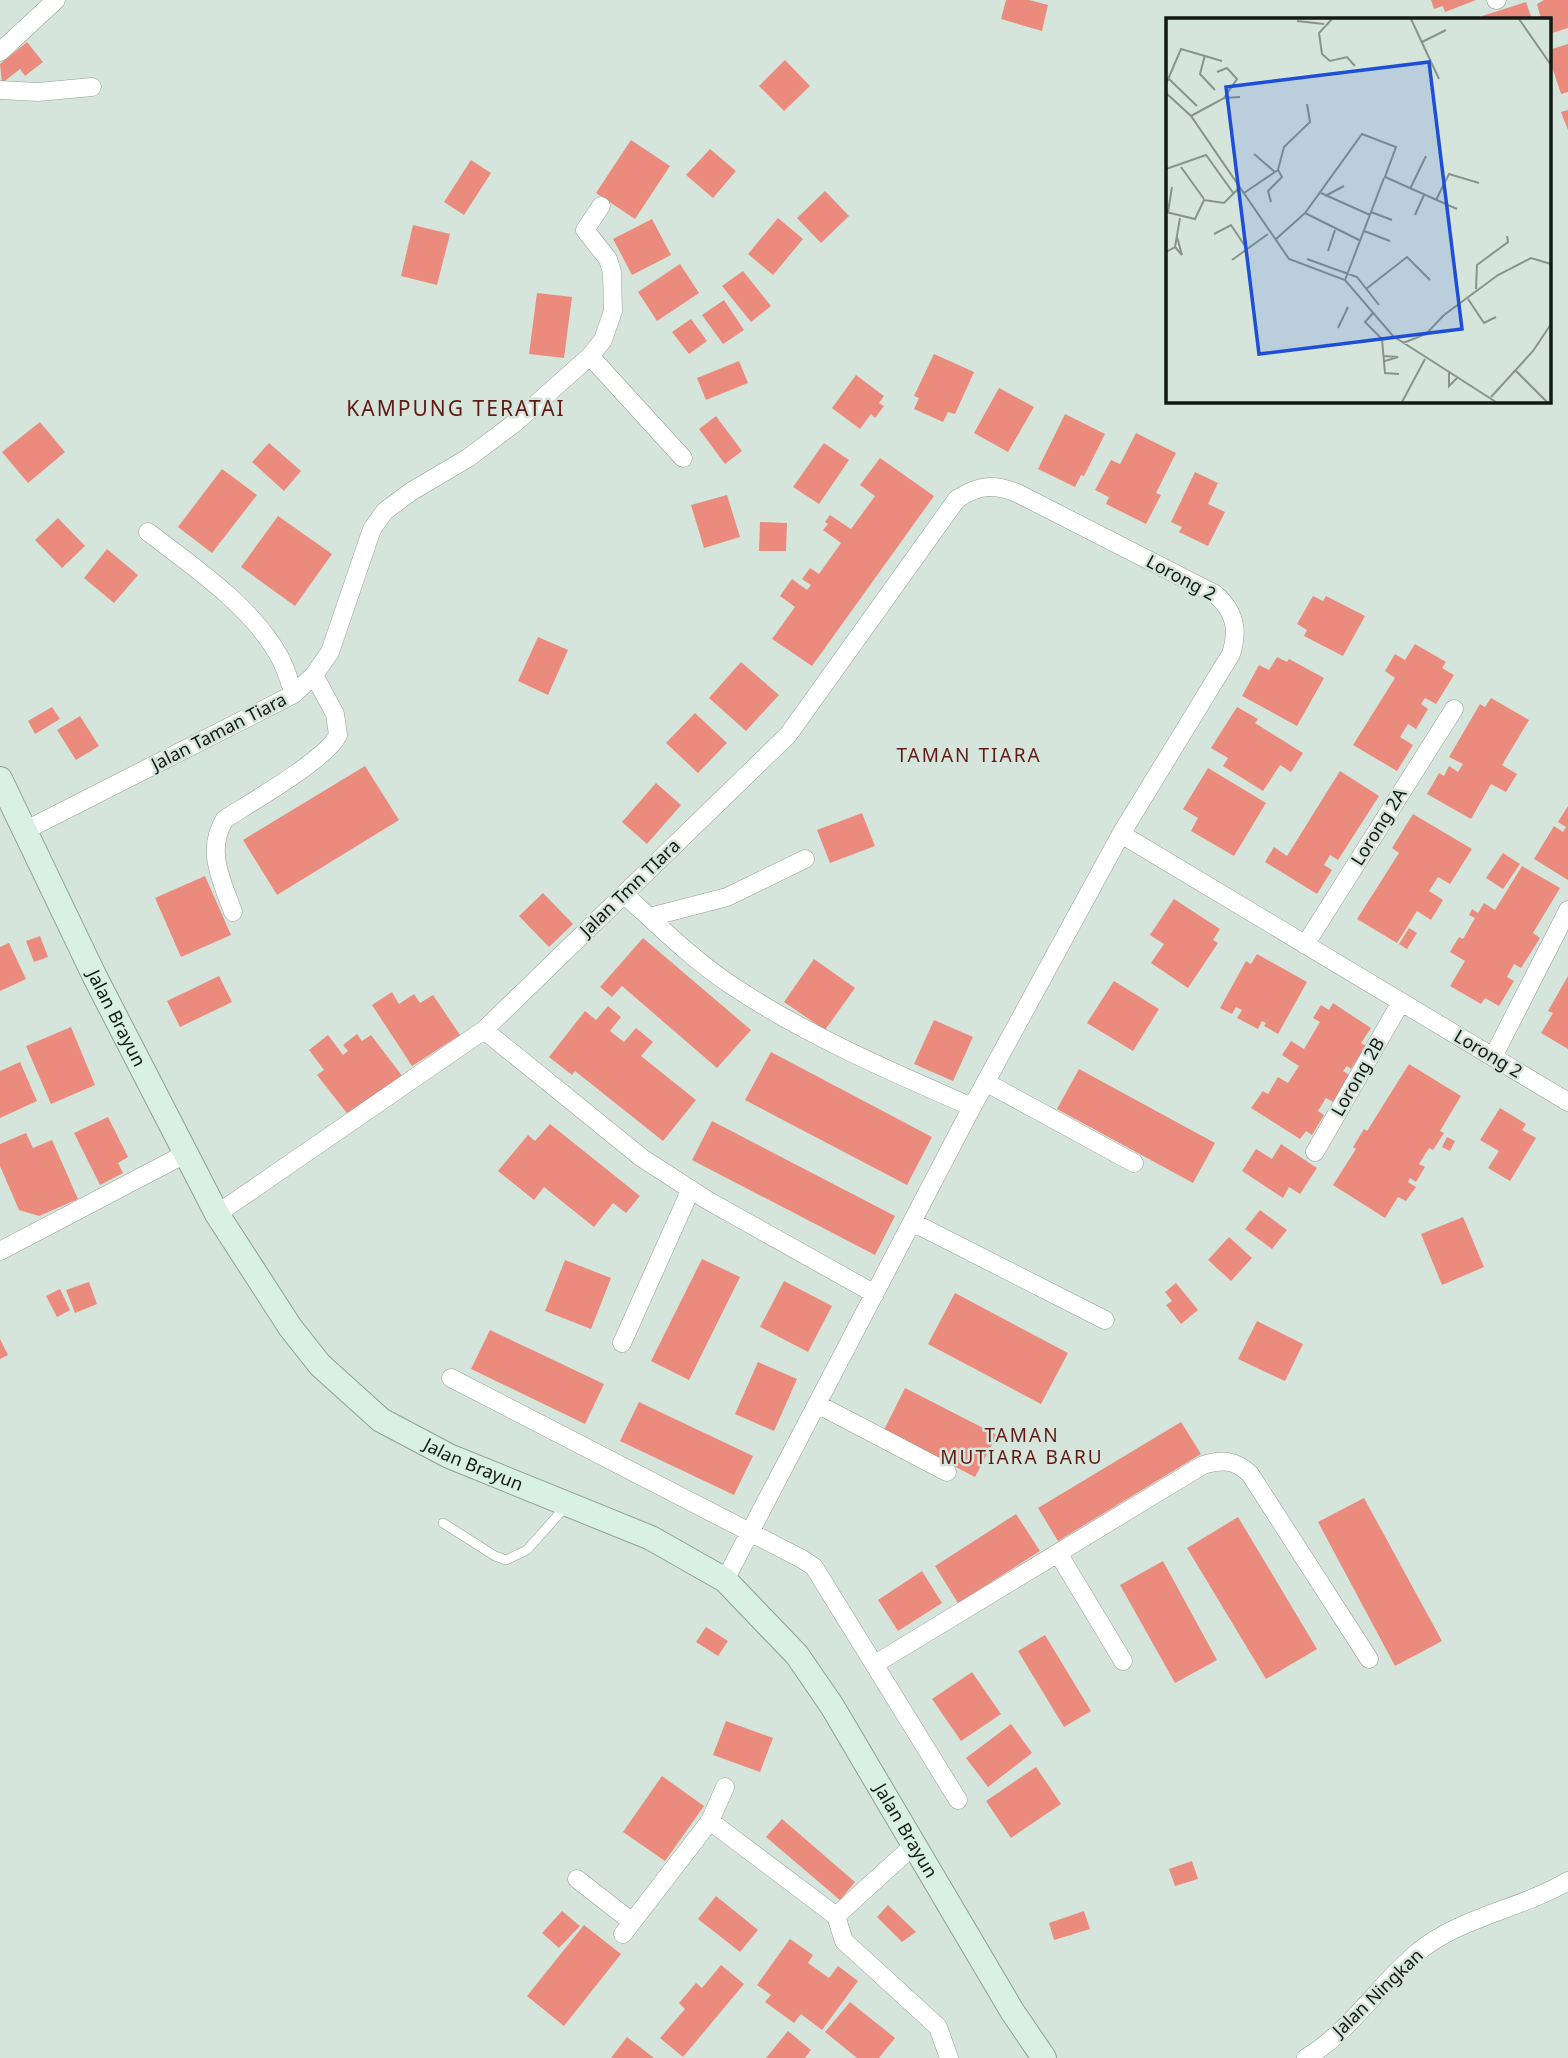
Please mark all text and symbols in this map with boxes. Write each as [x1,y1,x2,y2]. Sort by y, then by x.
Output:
inset map [1166,18,1550,402]
district label: KAMPUNG TERATAI [346,394,566,422]
street label: Lorong 2 [1143,549,1220,605]
street label: Jalan Taman Tiara [145,687,290,777]
district label: TAMAN TIARA [896,742,1042,768]
street label: Lorong 2A [1345,783,1412,870]
street label: Jalan Tmn TIara [573,833,685,943]
street label: Jalan Brayun [81,964,152,1070]
street label: Lorong 2 [1450,1023,1527,1083]
street label: Lorong 2B [1325,1033,1389,1120]
district label: TAMAN MUTIARA BARU [940,1422,1104,1470]
street label: Jalan Brayun [418,1431,527,1496]
street label: Jalan Brayun [868,1777,944,1882]
street label: Jalan Ningkan [1325,1943,1428,2043]

